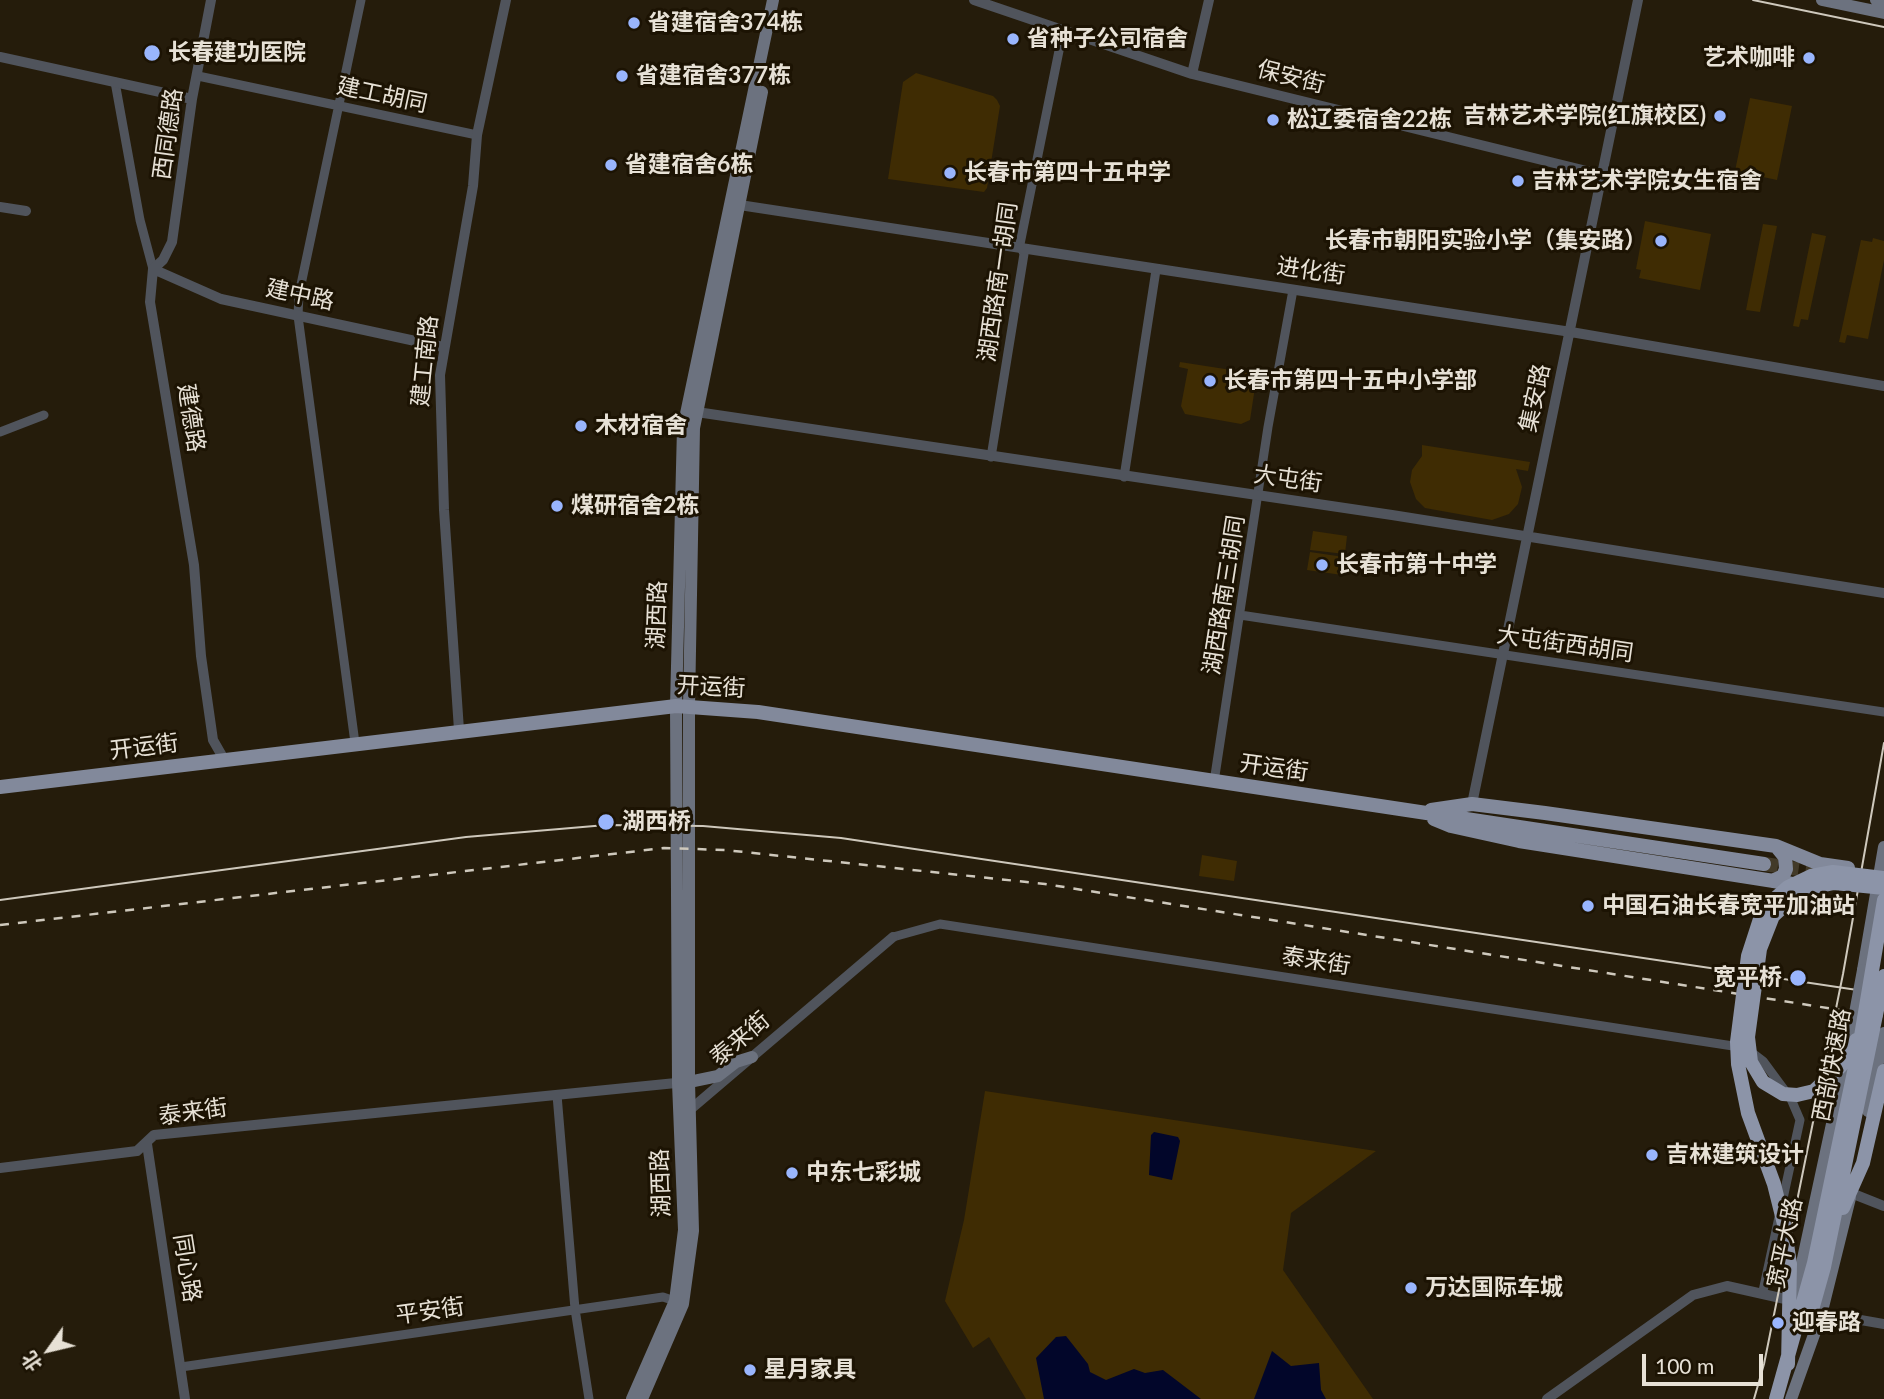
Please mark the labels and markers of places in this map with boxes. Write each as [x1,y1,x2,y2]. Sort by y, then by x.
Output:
place label: 省建宿舍374栋 [648,9,803,37]
marker: 省建宿舍374栋 [626,15,642,31]
place label: 省种子公司宿舍 [1027,25,1188,53]
marker: 省种子公司宿舍 [1005,31,1021,47]
place label: 长春建功医院 [168,39,306,67]
marker: 长春建功医院 [142,43,162,63]
place label: 艺术咖啡 [1703,44,1795,72]
marker: 艺术咖啡 [1801,50,1817,66]
place label: 省建宿舍377栋 [636,62,791,90]
marker: 省建宿舍377栋 [614,68,630,84]
place label: 吉林艺术学院(红旗校区) [1463,102,1706,130]
place label: 松辽委宿舍22栋 [1287,106,1452,134]
marker: 吉林艺术学院(红旗校区) [1712,108,1728,124]
marker: 松辽委宿舍22栋 [1265,112,1281,128]
place label: 省建宿舍6栋 [625,151,753,179]
marker: 省建宿舍6栋 [603,157,619,173]
place label: 长春市第四十五中学 [964,159,1171,187]
marker: 长春市第四十五中学 [942,165,958,181]
place label: 吉林艺术学院女生宿舍 [1532,167,1762,195]
marker: 吉林艺术学院女生宿舍 [1510,173,1526,189]
place label: 长春市朝阳实验小学（集安路） [1325,227,1647,255]
marker: 长春市朝阳实验小学（集安路） [1653,233,1669,249]
place label: 长春市第四十五中小学部 [1224,367,1477,395]
marker: 长春市第四十五中小学部 [1202,373,1218,389]
place label: 木材宿舍 [595,412,687,440]
marker: 木材宿舍 [573,418,589,434]
place label: 煤研宿舍2栋 [571,492,699,520]
marker: 煤研宿舍2栋 [549,498,565,514]
place label: 长春市第十中学 [1336,551,1497,579]
marker: 长春市第十中学 [1314,557,1330,573]
place label: 湖西桥 [622,808,691,836]
marker: 湖西桥 [596,812,616,832]
place label: 中国石油长春宽平加油站 [1602,892,1855,920]
marker: 中国石油长春宽平加油站 [1580,898,1596,914]
place label: 宽平桥 [1713,964,1782,992]
marker: 宽平桥 [1788,968,1808,988]
place label: 吉林建筑设计 [1666,1141,1804,1169]
marker: 吉林建筑设计 [1644,1147,1660,1163]
place label: 中东七彩城 [806,1159,921,1187]
marker: 中东七彩城 [784,1165,800,1181]
place label: 万达国际车城 [1425,1274,1563,1302]
marker: 万达国际车城 [1403,1280,1419,1296]
place label: 迎春路 [1792,1309,1861,1337]
marker: 迎春路 [1770,1315,1786,1331]
place label: 星月家具 [764,1356,856,1384]
marker: 星月家具 [742,1362,758,1378]

